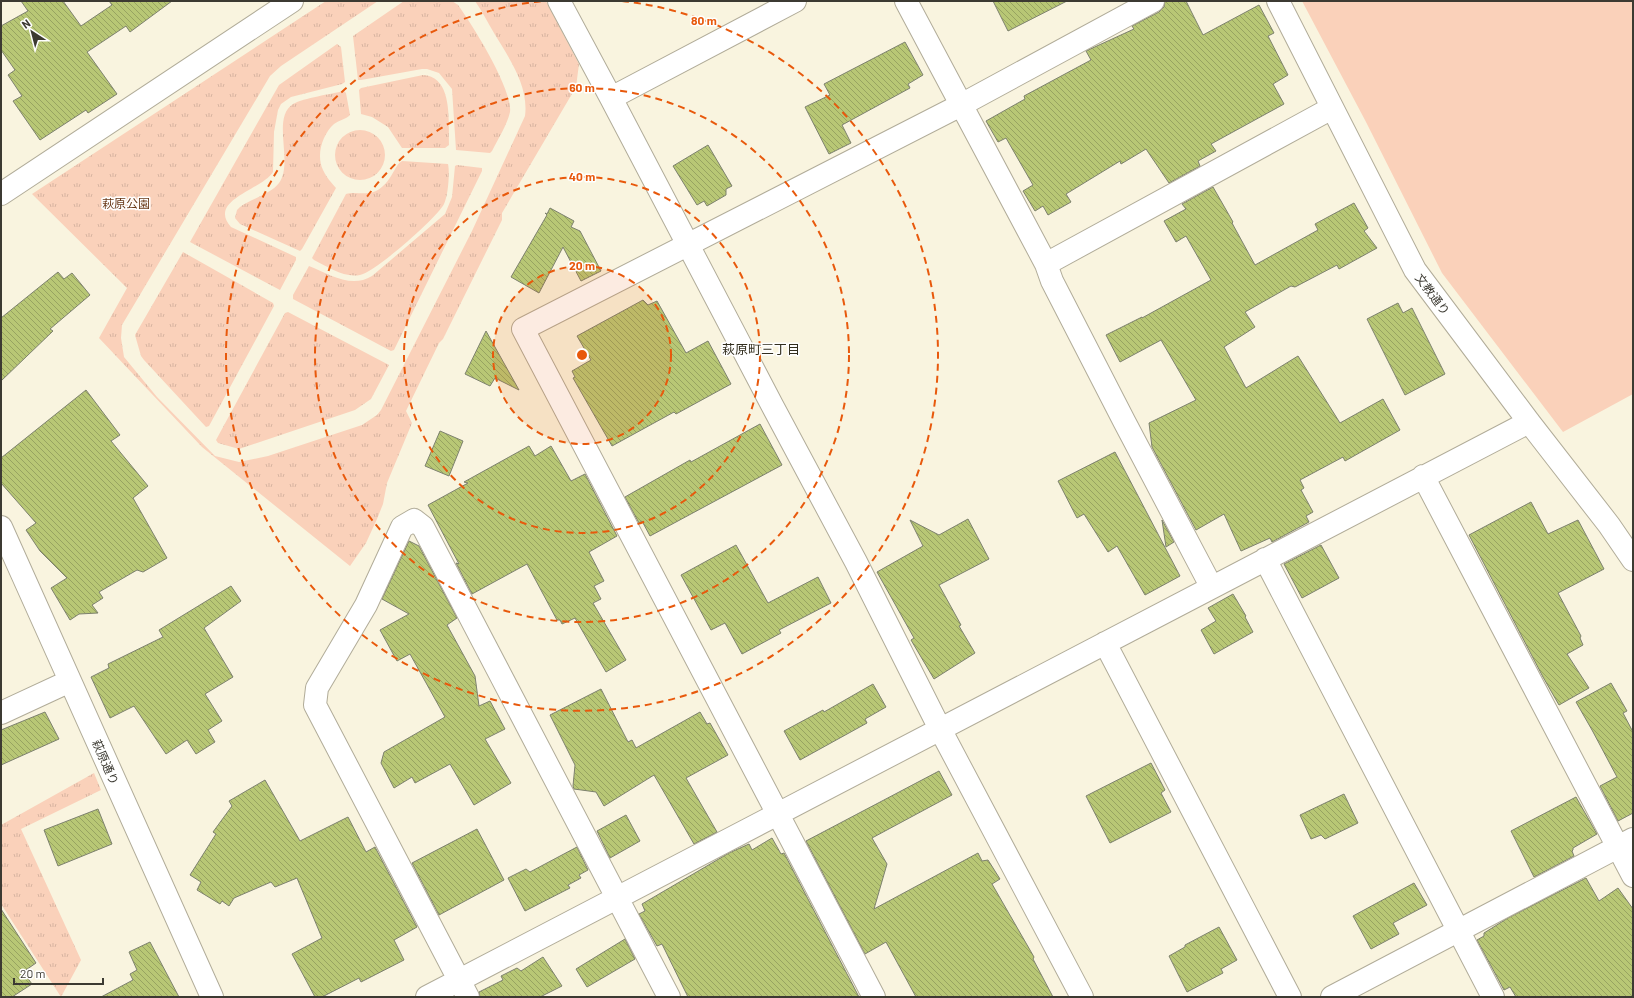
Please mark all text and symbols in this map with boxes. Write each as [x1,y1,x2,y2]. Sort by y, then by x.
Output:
north arrow [12,12,52,52]
text: 80 m [691,13,717,27]
text: N [19,16,33,31]
text: 60 m [569,80,595,94]
text: 40 m [569,169,595,183]
park label: 萩原公園 [102,196,150,210]
text: 20 m [569,258,595,272]
street label: 文教通り [1413,271,1453,317]
district label: 萩原町三丁目 [722,341,800,357]
centre of rings [575,348,589,362]
street label: 萩原通り [90,737,122,787]
scale bar [14,960,103,986]
text: 20 m [20,966,46,980]

